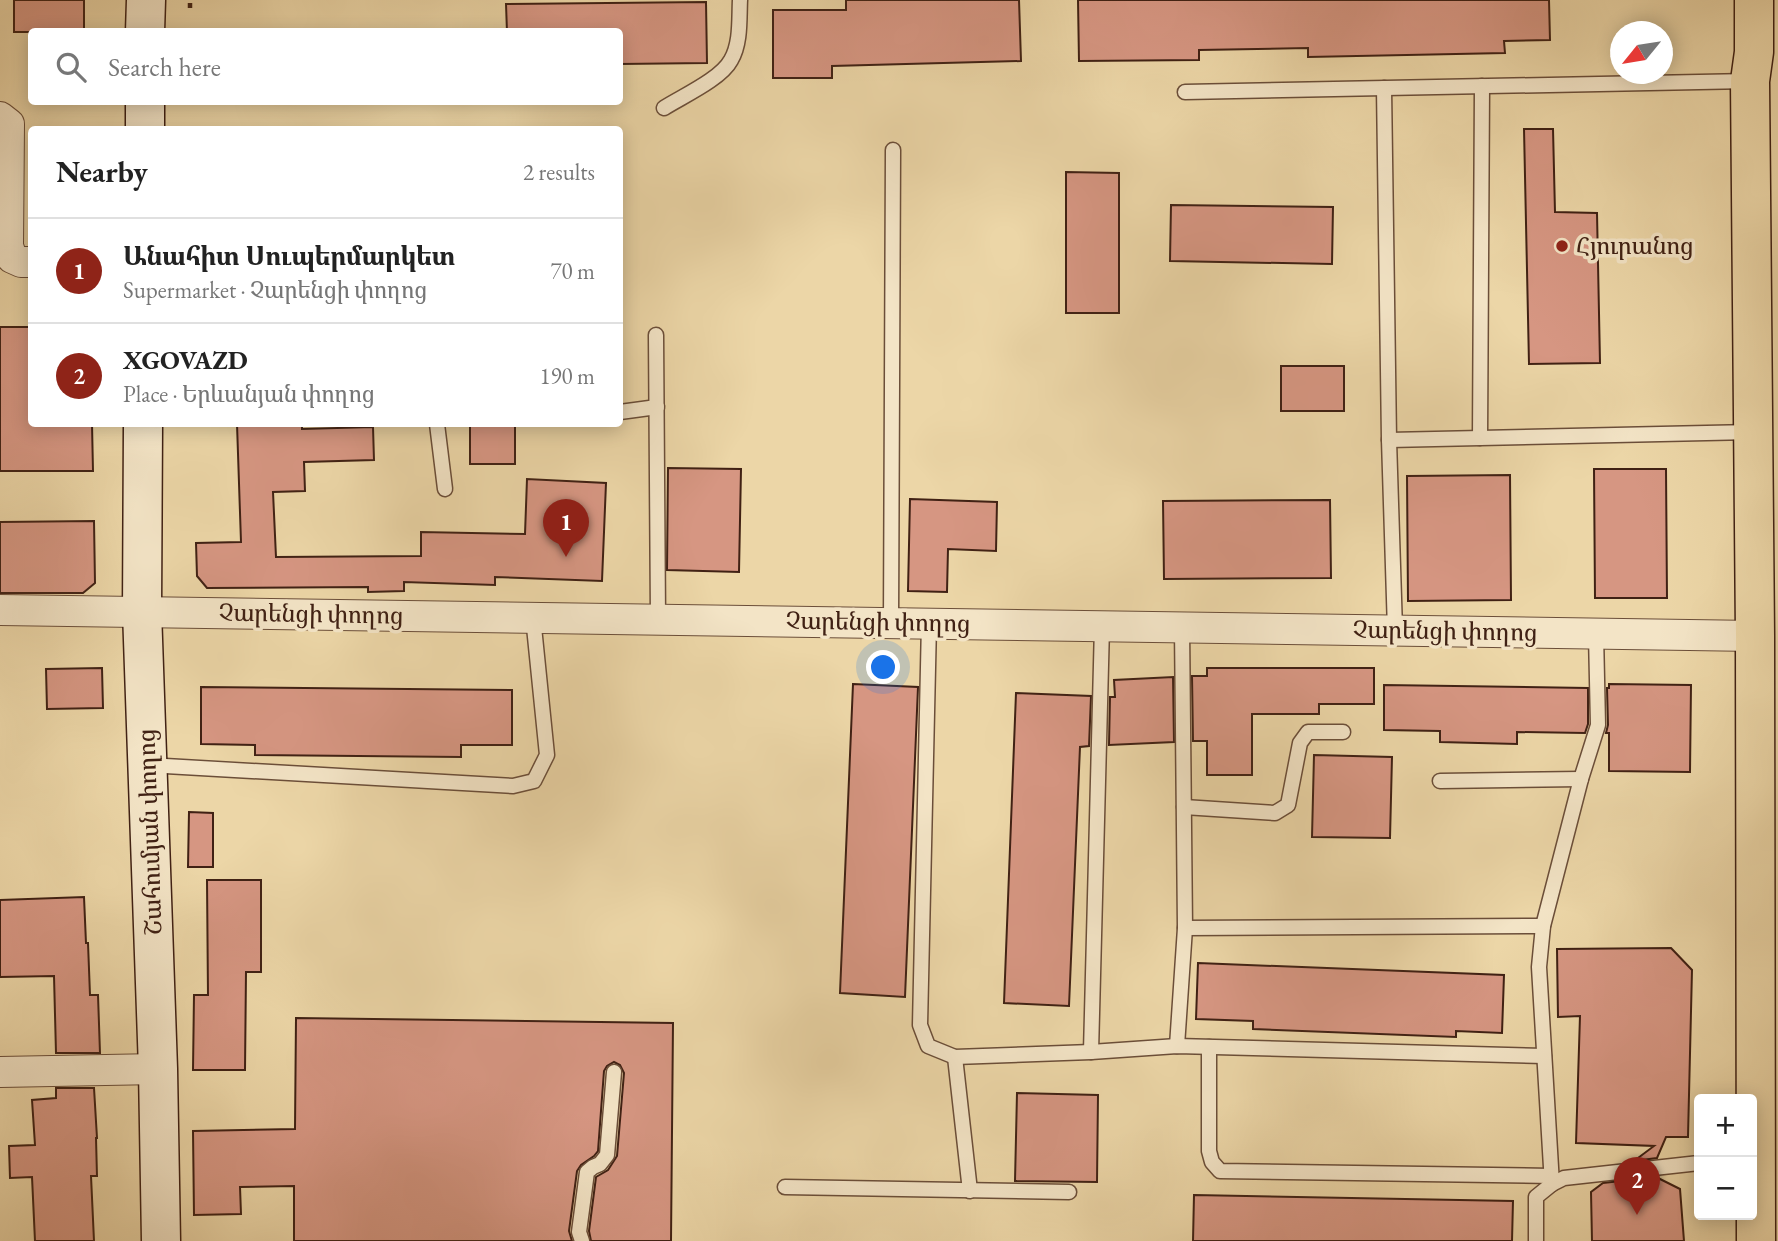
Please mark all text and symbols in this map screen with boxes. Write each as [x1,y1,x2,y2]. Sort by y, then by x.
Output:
north arrow [1610,21,1673,84]
search box [28,28,623,105]
icon: search [52,48,90,86]
text: Search here [108,50,221,84]
text: Nearby [56,152,148,191]
text: 2 results [523,157,595,187]
place label: Հյուրանոց [1576,230,1694,261]
marker: Հյուրանոց [1554,238,1570,254]
text: Անահիտ Սուպերմարկետ [123,239,455,273]
text: 1 [73,256,85,286]
text: 70 m [550,256,595,286]
text: Supermarket · Չարենցի փողոց [123,275,427,305]
text: XGOVAZD [123,343,248,377]
text: 2 [73,361,85,391]
text: 190 m [539,361,595,391]
text: Place · Երևանյան փողոց [123,379,375,409]
pin: 1 [543,499,589,557]
street label: Չարենցի փողոց [218,596,404,631]
street label: Չարենցի փողոց [785,604,971,639]
street label: Չարենցի փողոց [1352,613,1538,648]
your location [866,650,900,684]
street label: Շահումյան փողոց [130,728,169,936]
map controls [1694,1094,1757,1220]
button: + [1694,1094,1757,1157]
pin: 2 [1614,1157,1660,1215]
button: − [1694,1157,1757,1220]

